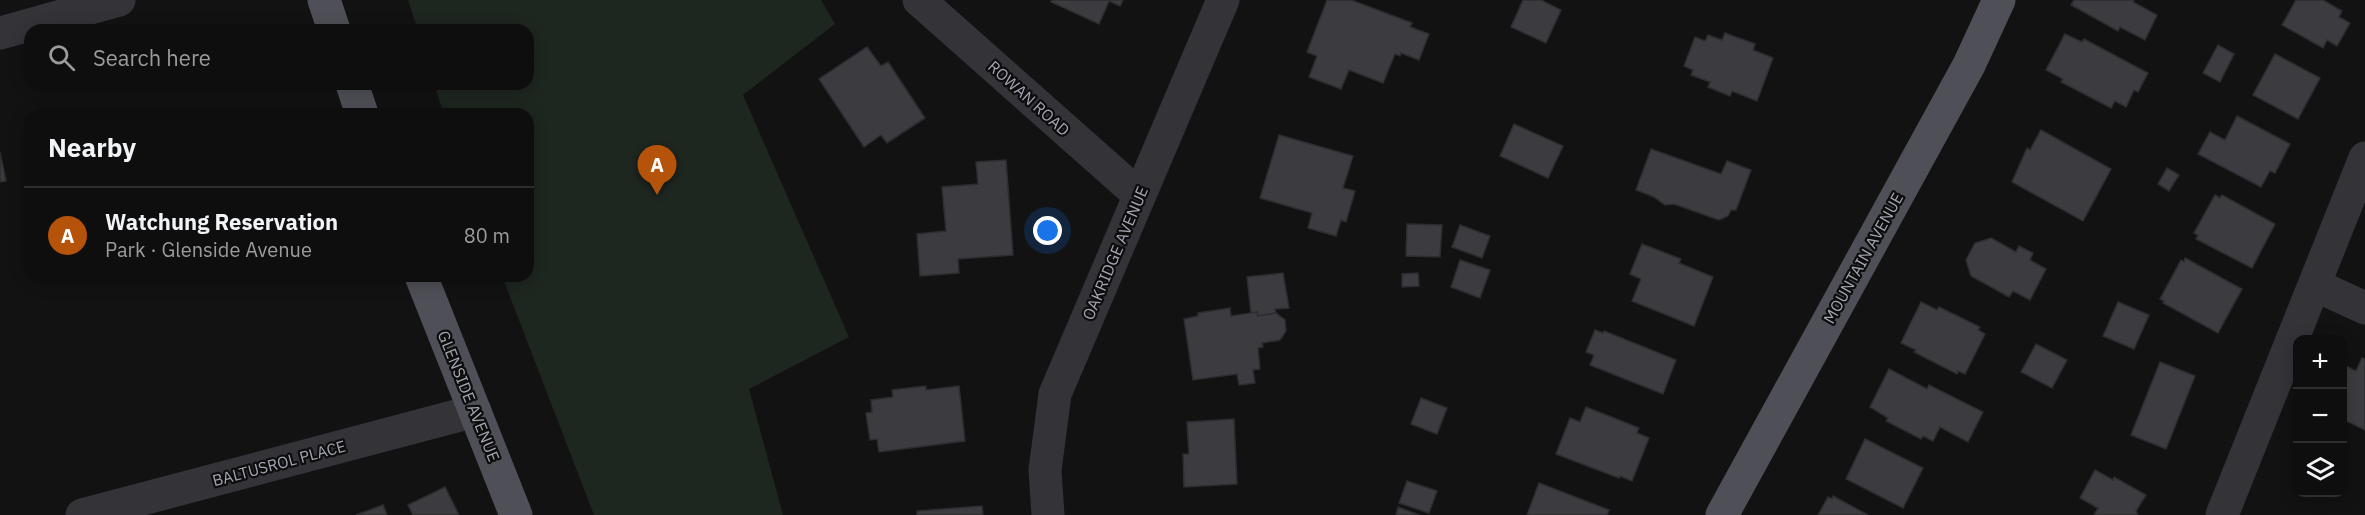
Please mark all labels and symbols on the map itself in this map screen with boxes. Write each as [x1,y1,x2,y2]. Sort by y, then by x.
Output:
street label: ROWAN ROAD [984,56,1074,140]
pin: A [638,146,676,195]
street label: OAKRIDGE AVENUE [1078,183,1152,323]
street label: MOUNTAIN AVENUE [1819,189,1907,327]
your location [1033,216,1062,245]
street label: GLENSIDE AVENUE [434,328,504,464]
street label: BALTUSROL PLACE [210,436,348,490]

